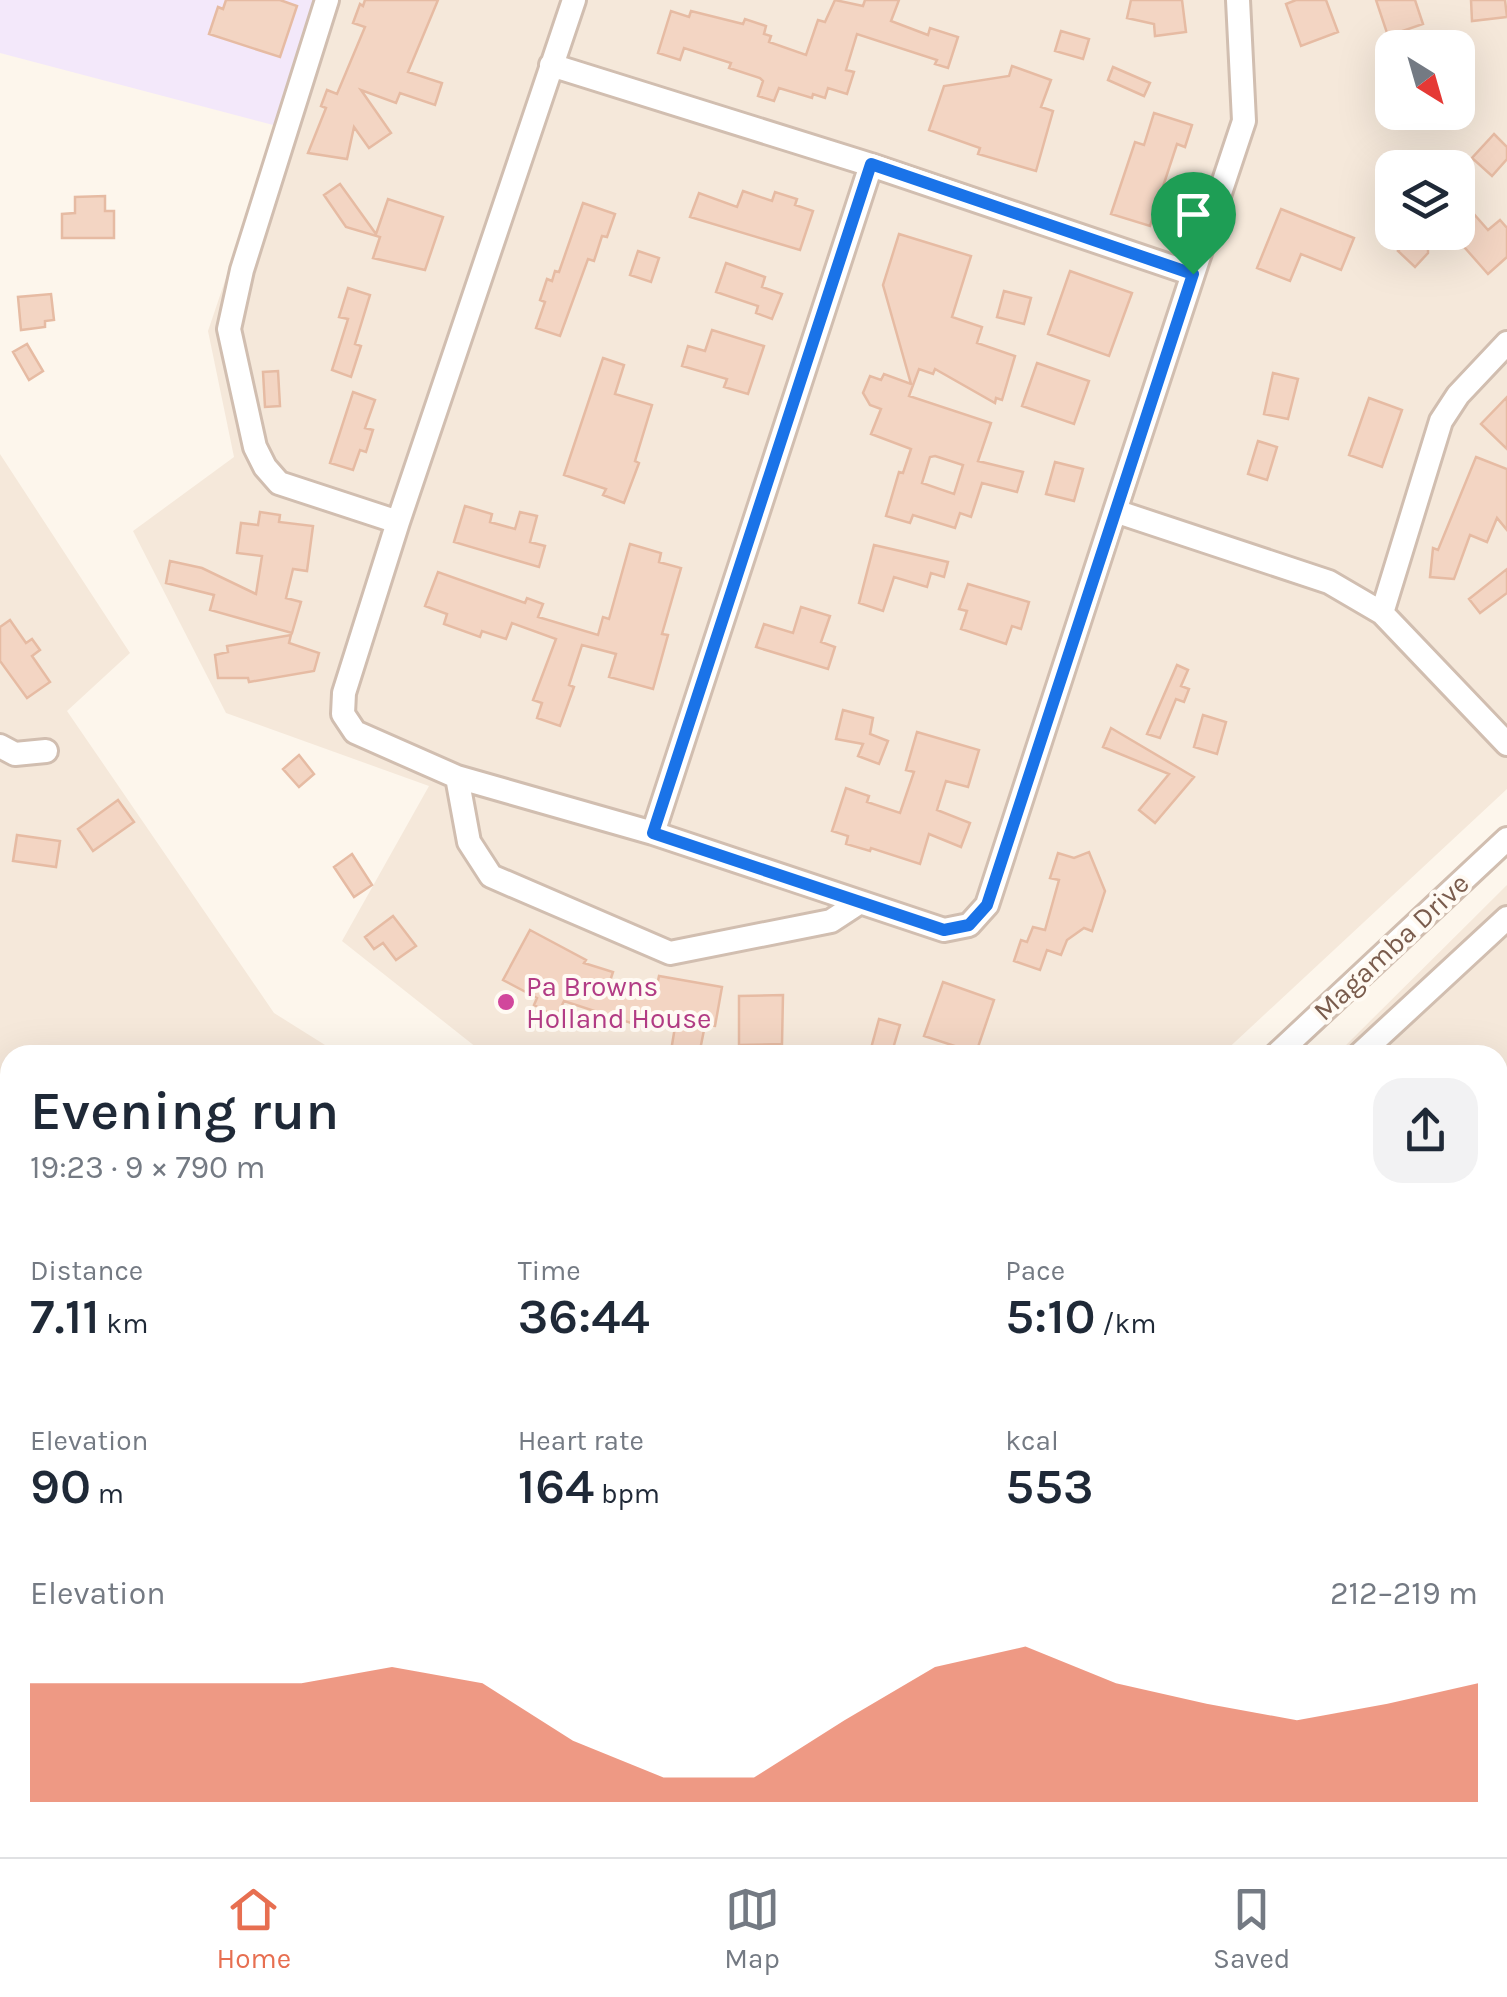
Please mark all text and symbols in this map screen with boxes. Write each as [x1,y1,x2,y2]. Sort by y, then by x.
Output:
north arrow [1375,30,1475,130]
map controls [1375,30,1475,250]
button: layers [1375,150,1475,250]
pin [1151,172,1236,275]
icon: arrive [1166,187,1221,242]
street label: Magamba Drive [1306,867,1476,1027]
place label: Pa Browns Holland House [526,970,711,1035]
marker: Pa Browns Holland House [495,991,517,1013]
button: share [1373,1078,1478,1183]
text: Evening run [30,1079,339,1143]
text: 19:23 · 9 × 790 m [30,1149,266,1186]
text: Distance [30,1254,143,1287]
text: Time [518,1254,581,1287]
text: Pace [1005,1254,1065,1287]
text: 7.11 [30,1287,100,1346]
text: 36:44 [518,1287,650,1346]
text: 5:10 [1005,1287,1096,1346]
text: km [100,1307,148,1340]
text: /km [1096,1307,1156,1340]
text: Elevation [30,1424,149,1457]
text: Heart rate [518,1424,644,1457]
text: kcal [1005,1424,1059,1457]
text: 90 [30,1457,91,1516]
text: 164 [518,1457,594,1516]
text: 553 [1005,1457,1094,1516]
text: m [91,1477,124,1510]
text: bpm [594,1477,660,1510]
text: Elevation [30,1575,165,1612]
text: 212–219 m [1330,1575,1478,1612]
tab: Home [217,1882,291,1975]
tab: Map [724,1882,780,1975]
tab: Saved [1213,1882,1290,1975]

